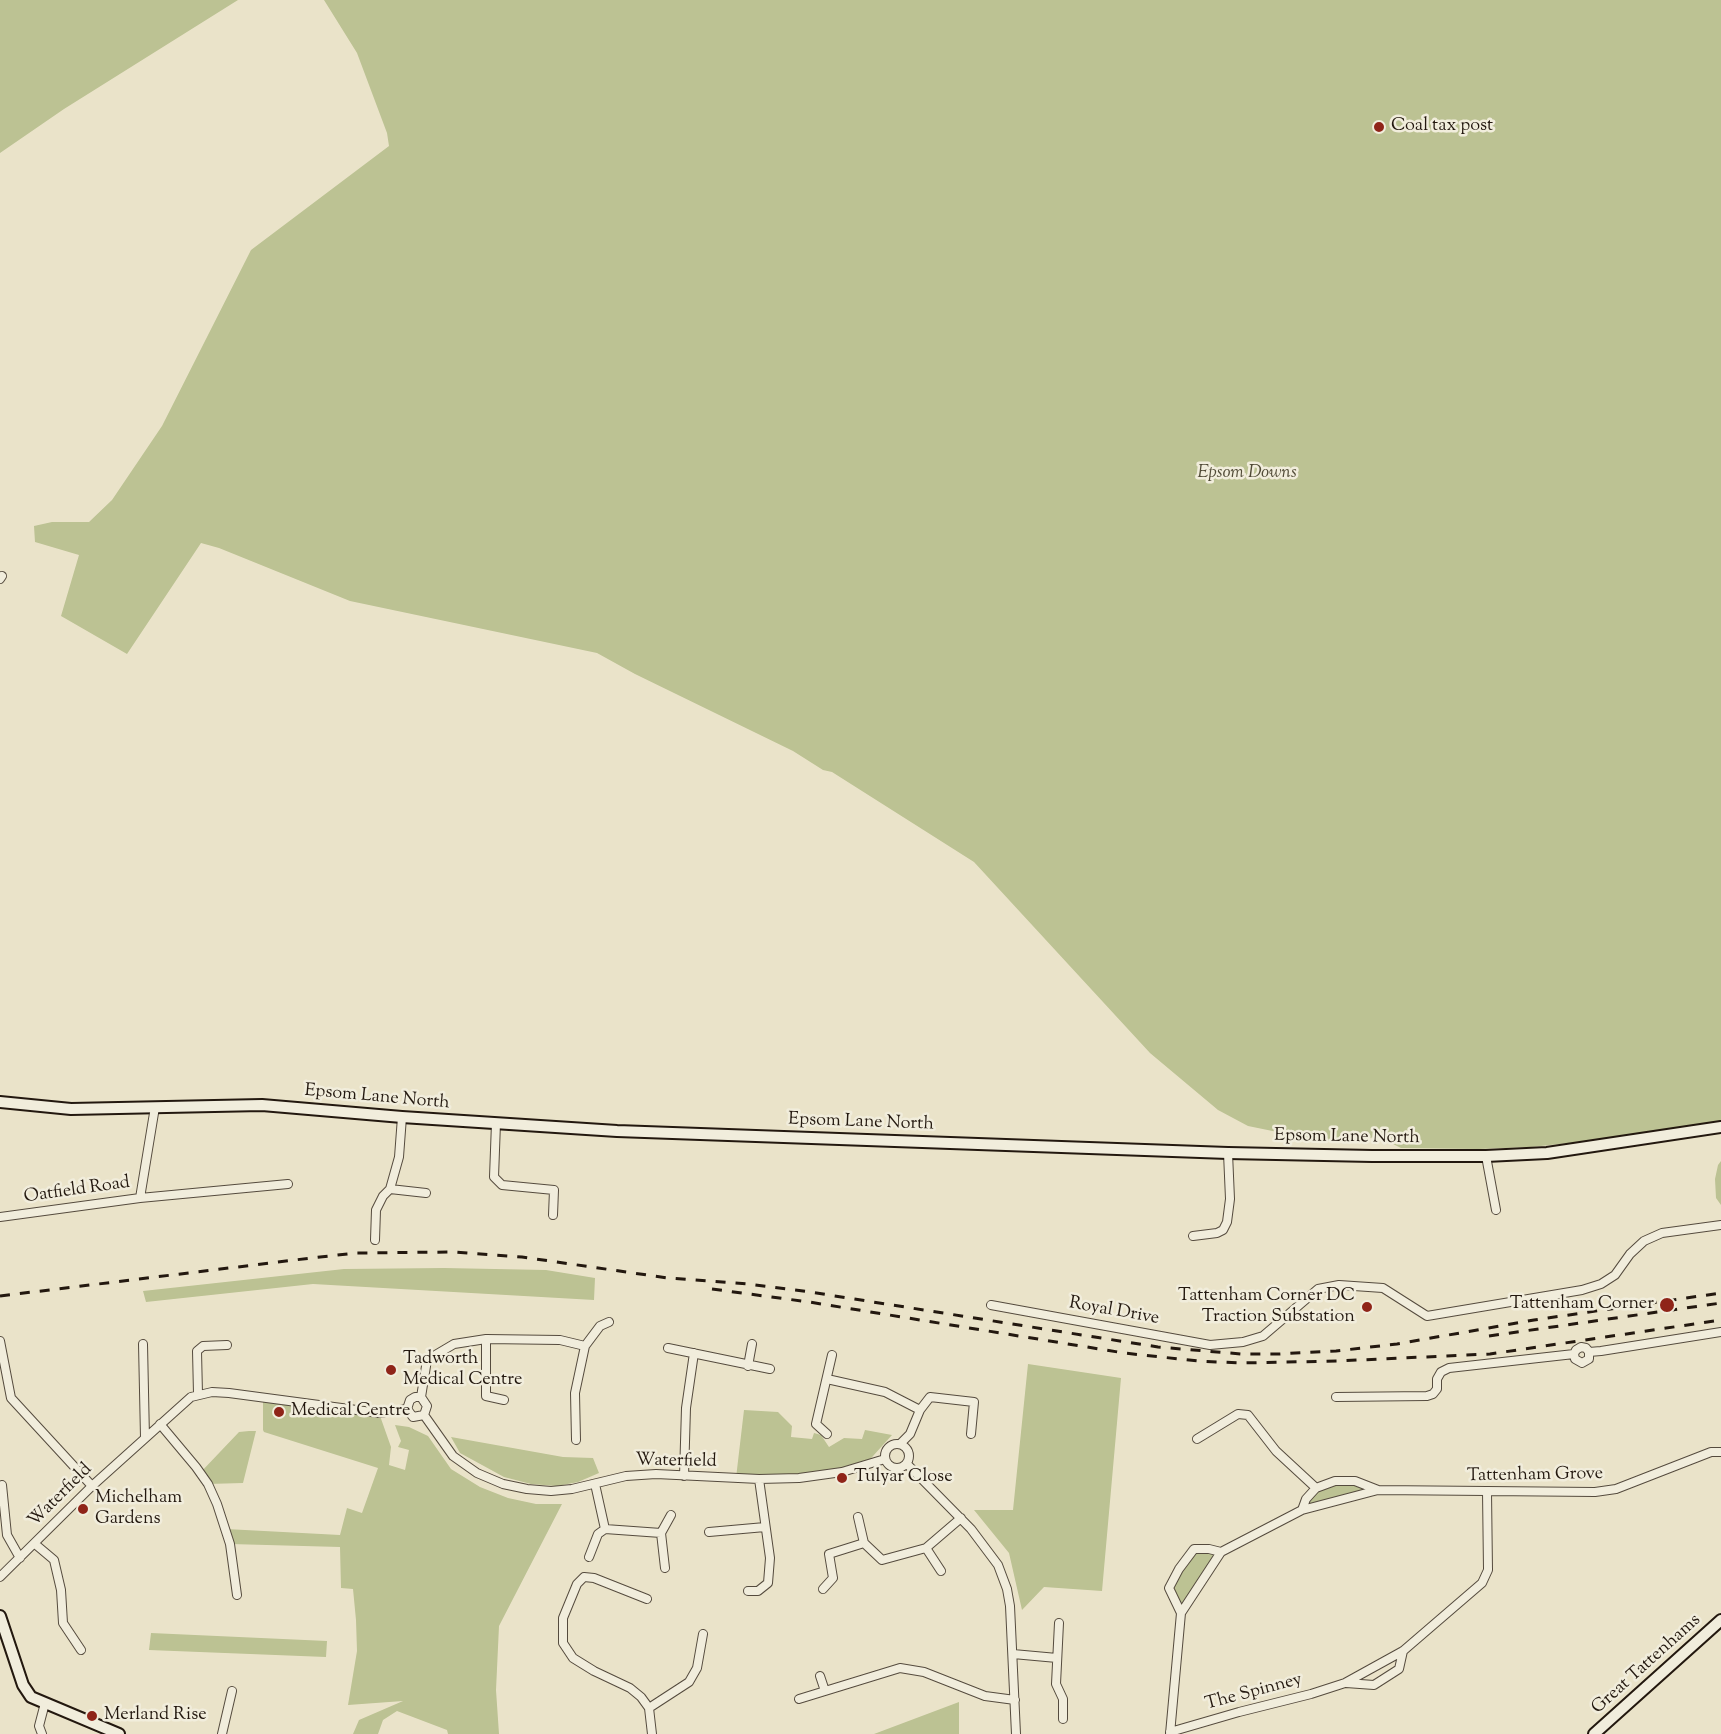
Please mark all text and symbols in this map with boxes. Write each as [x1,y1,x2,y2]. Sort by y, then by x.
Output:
place label: Coal tax post [1391,116,1493,138]
marker: Coal tax post [1372,120,1386,134]
park label: Epsom Downs [1197,463,1297,485]
street label: Epsom Lane North [303,1081,451,1115]
street label: Epsom Lane North [788,1110,934,1136]
street label: Epsom Lane North [1274,1126,1420,1150]
street label: Oatfield Road [23,1173,131,1209]
place label: Tattenham Corner DC Traction Substation [1178,1286,1355,1328]
street label: Royal Drive [1067,1293,1161,1331]
place label: Tattenham Corner [1510,1294,1654,1316]
marker: Tattenham Corner [1658,1296,1676,1314]
marker: Tattenham Corner DC Traction Substation [1360,1300,1374,1314]
place label: Tadworth Medical Centre [403,1349,522,1392]
marker: Tadworth Medical Centre [384,1363,398,1377]
place label: Medical Centre [291,1401,410,1423]
marker: Medical Centre [272,1405,286,1419]
street label: Waterfield [635,1450,717,1474]
street label: Waterfield [25,1460,97,1532]
street label: Tattenham Grove [1467,1464,1603,1488]
place label: Tulyar Close [854,1467,953,1489]
marker: Tulyar Close [835,1471,849,1485]
place label: Michelham Gardens [95,1488,182,1530]
marker: Michelham Gardens [76,1502,90,1516]
street label: Great Tattenhams [1588,1610,1706,1720]
street label: The Spinney [1203,1670,1305,1716]
place label: Merland Rise [104,1705,207,1727]
marker: Merland Rise [85,1709,99,1723]

